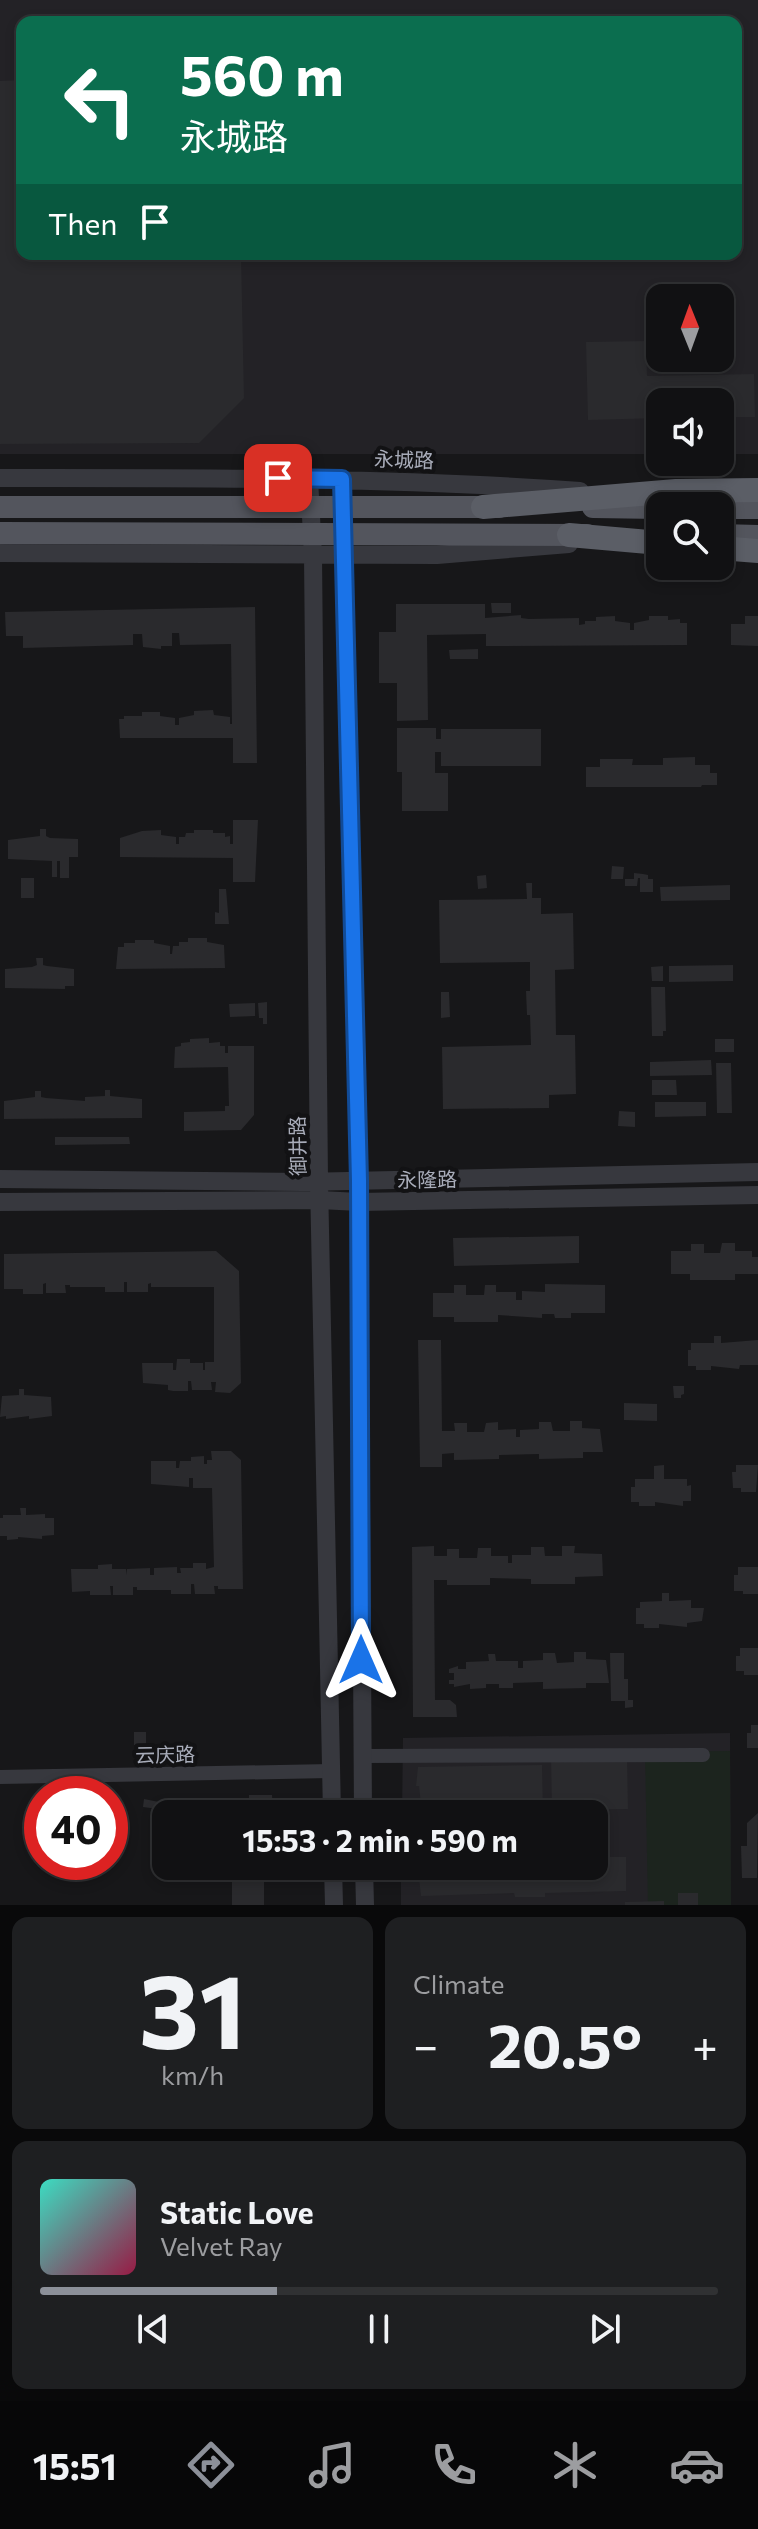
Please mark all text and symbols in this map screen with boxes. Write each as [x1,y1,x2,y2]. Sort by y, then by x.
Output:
text: 560 m [180,39,344,108]
icon: left [48,48,152,152]
text: 永城路 [180,113,288,157]
icon: arrive [133,200,177,244]
text: Then [48,204,117,241]
north arrow [646,284,734,372]
map controls [646,284,734,580]
button: sound [646,388,734,476]
pin [244,444,312,512]
street label: 永城路 [374,446,434,472]
icon: arrive [256,456,300,500]
button: search [646,492,734,580]
street label: 御井路 [284,1116,310,1176]
street label: 永隆路 [397,1166,457,1192]
position arrow [319,1618,403,1702]
street label: 云庆路 [135,1741,195,1767]
speed limit sign: 40 [24,1776,128,1880]
text: 15:53 · 2 min · 590 m [242,1821,518,1858]
text: 31 [139,1943,246,2070]
text: Climate [413,1968,505,1999]
text: 20.5° [488,2007,642,2080]
text: − [413,2017,438,2071]
text: + [692,2017,718,2071]
text: km/h [161,2059,224,2090]
text: Static Love [160,2193,314,2230]
text: Velvet Ray [160,2230,283,2261]
icon: previous [131,2307,175,2351]
icon: pause [357,2307,401,2351]
icon: next [583,2307,627,2351]
icon: directions [183,2437,239,2493]
icon: music [304,2437,360,2493]
icon: phone [426,2437,482,2493]
icon: climate [547,2437,603,2493]
icon: car [669,2437,725,2493]
text: 15:51 [33,2443,117,2487]

